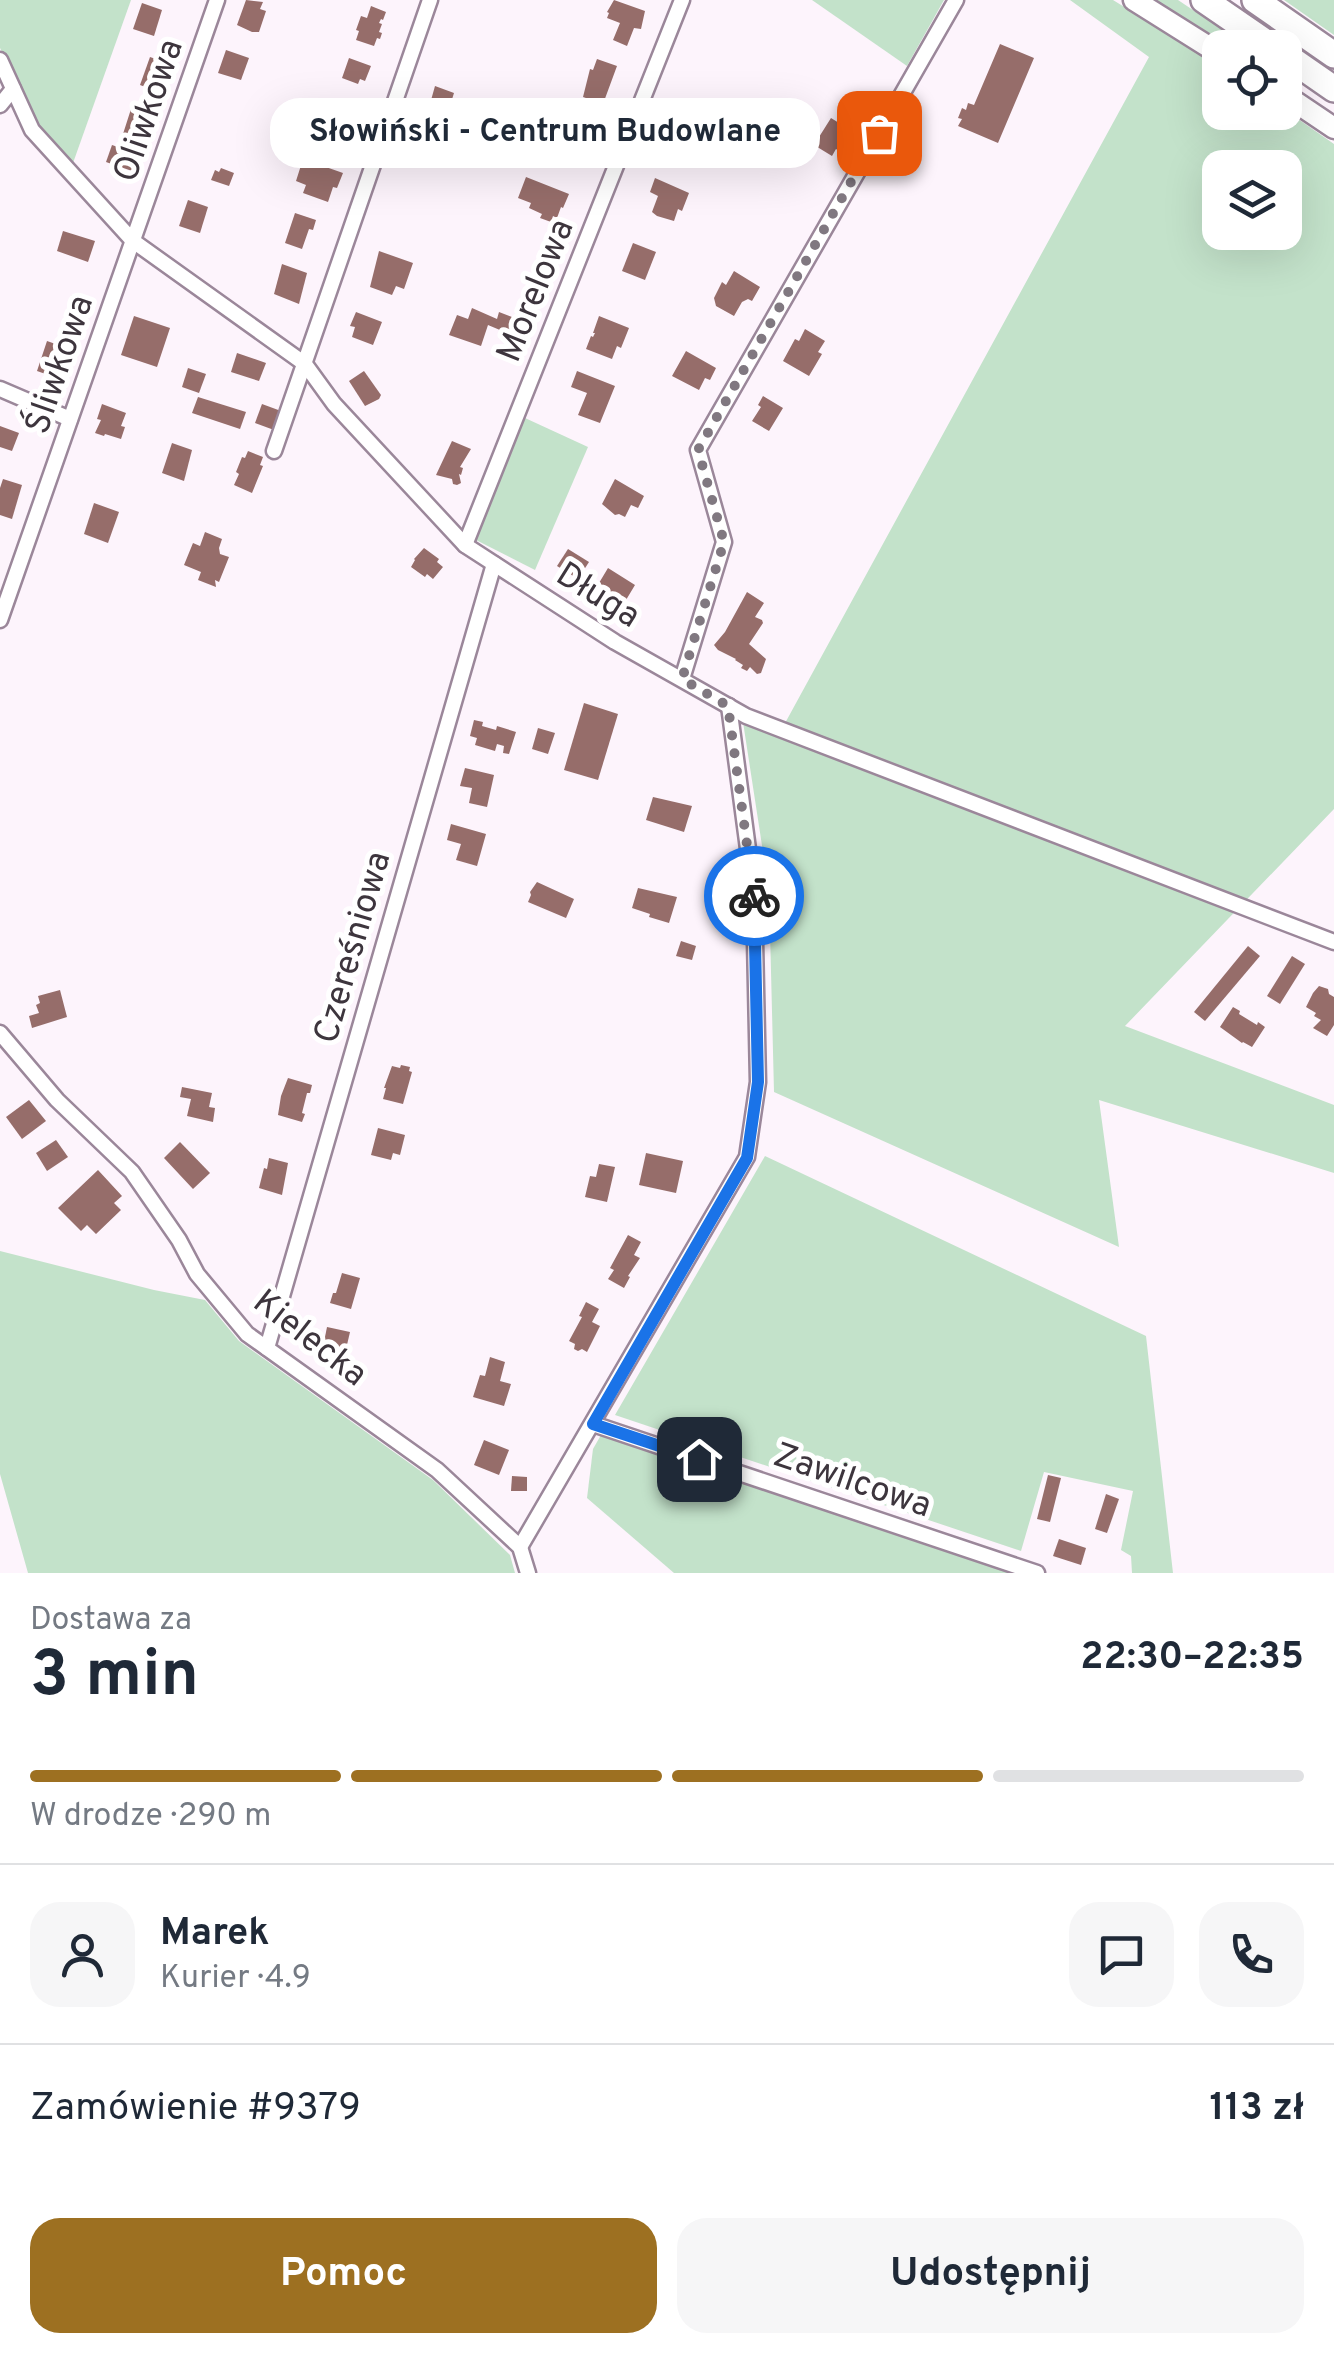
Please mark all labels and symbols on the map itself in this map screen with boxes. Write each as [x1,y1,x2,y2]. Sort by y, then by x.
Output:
street label: Oliwkowa [105,34,195,188]
pin [837,91,922,176]
callout: Słowiński - Centrum Budowlane [269,98,819,168]
street label: Morelowa [488,213,585,369]
street label: Śliwkowa [16,289,105,440]
street label: Długa [547,554,648,639]
courier [704,846,804,946]
street label: Czereśniowa [305,847,402,1049]
street label: Kielecka [243,1281,375,1398]
pin [657,1417,742,1502]
street label: Zawilcowa [767,1434,937,1529]

